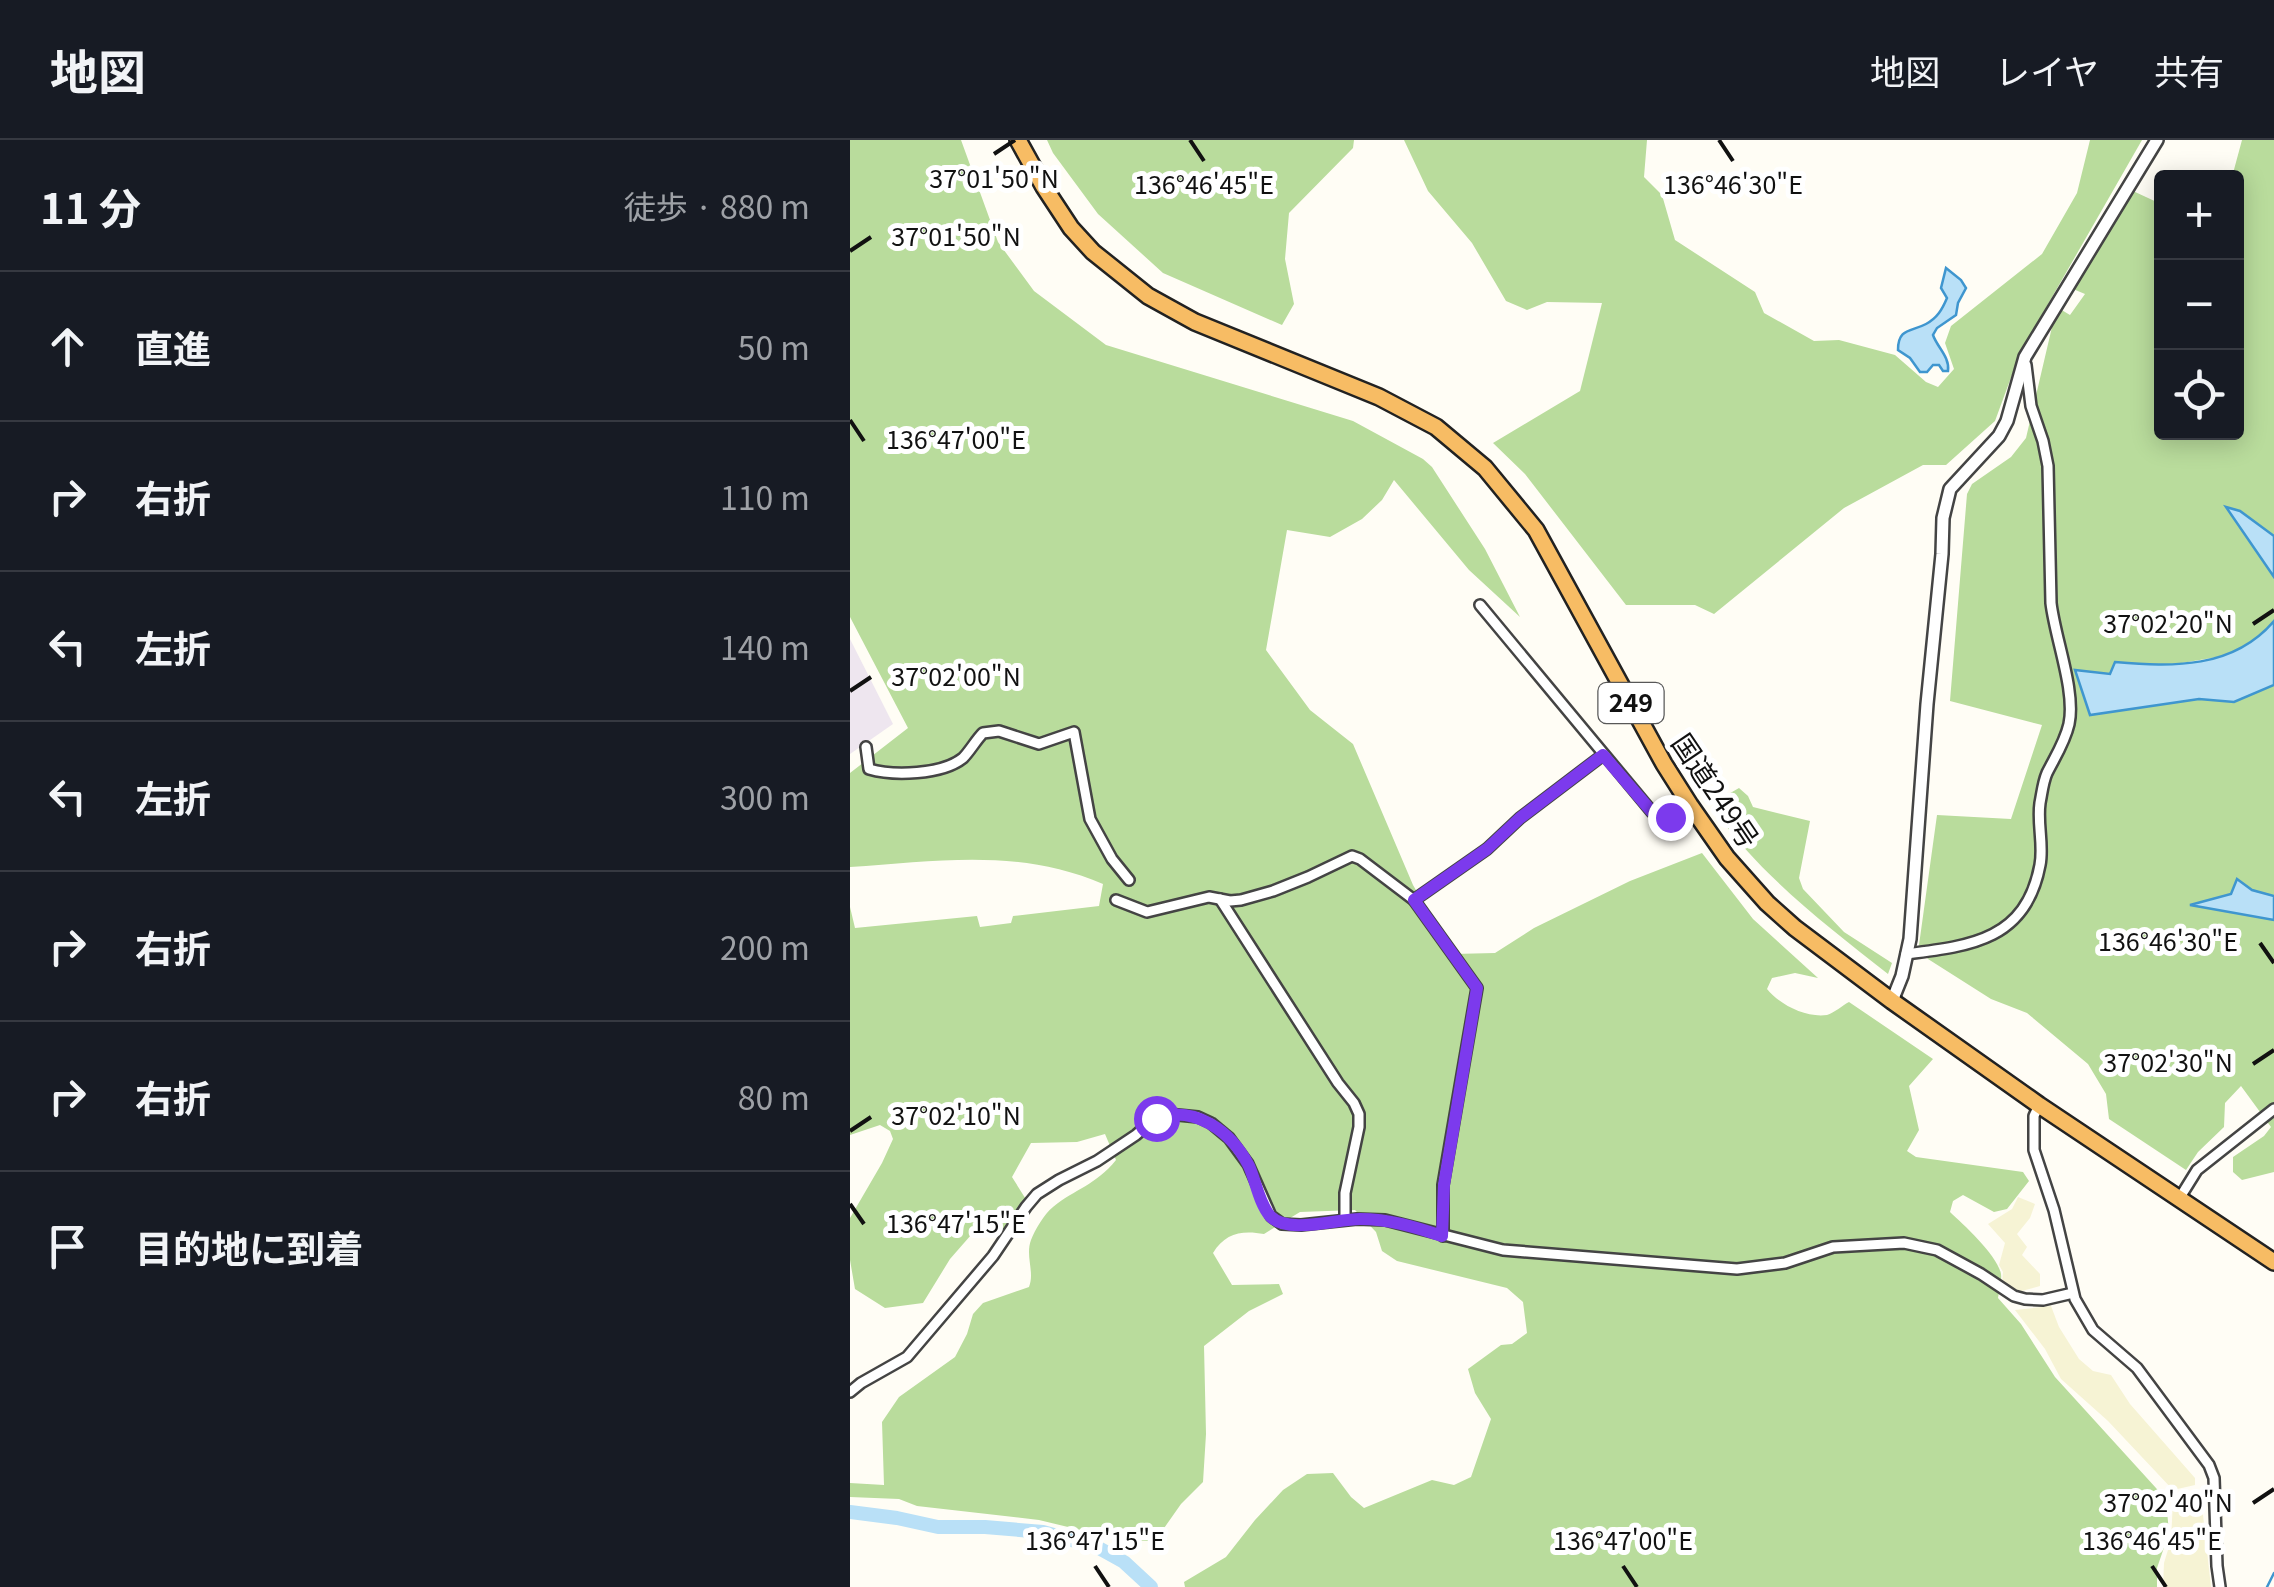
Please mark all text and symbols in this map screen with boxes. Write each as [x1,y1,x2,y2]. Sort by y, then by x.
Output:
text: 地図 [50,34,146,104]
text: 地図 [1870,44,1940,95]
text: レイヤ [1995,44,2099,95]
text: 共有 [2154,44,2224,95]
text: 37°01'50"N [929,159,1059,195]
text: 136°46'45"E [1134,165,1274,201]
text: 136°46'30"E [1663,165,1803,201]
map controls [2154,170,2244,440]
button: + [2154,170,2244,260]
text: 11 分 [40,175,141,236]
text: 徒歩 · 880 m [624,182,810,228]
text: 37°01'50"N [891,217,1021,253]
button: − [2154,260,2244,350]
icon: ahead [40,319,95,374]
text: 直進 [135,319,211,374]
text: 50 m [738,323,810,369]
button: locate [2154,350,2244,440]
text: 136°47'00"E [886,420,1026,456]
icon: right [40,469,95,524]
text: 右折 [135,469,211,524]
text: 110 m [720,473,810,519]
text: 37°02'20"N [2103,604,2233,640]
icon: left [40,619,95,674]
text: 左折 [135,619,211,674]
text: 140 m [720,623,810,669]
text: 37°02'00"N [891,657,1021,693]
road number: 249 [1598,683,1664,723]
street label: 国道249号 [1664,725,1770,855]
icon: left [40,769,95,824]
text: 左折 [135,769,211,824]
text: 300 m [720,773,810,819]
route end [1648,795,1694,841]
icon: right [40,919,95,974]
text: 右折 [135,919,211,974]
text: 136°46'30"E [2098,922,2238,958]
text: 200 m [720,923,810,969]
text: 37°02'30"N [2103,1043,2233,1079]
icon: right [40,1069,95,1124]
text: 右折 [135,1069,211,1124]
text: 80 m [738,1073,810,1119]
text: 37°02'10"N [891,1096,1021,1132]
route start [1134,1096,1180,1142]
text: 136°47'15"E [886,1204,1026,1240]
icon: arrive [40,1219,95,1274]
text: 目的地に到着 [135,1219,363,1274]
text: 37°02'40"N [2103,1483,2233,1519]
text: 136°47'15"E [1025,1521,1165,1557]
text: 136°47'00"E [1553,1521,1693,1557]
text: 136°46'45"E [2082,1521,2222,1557]

